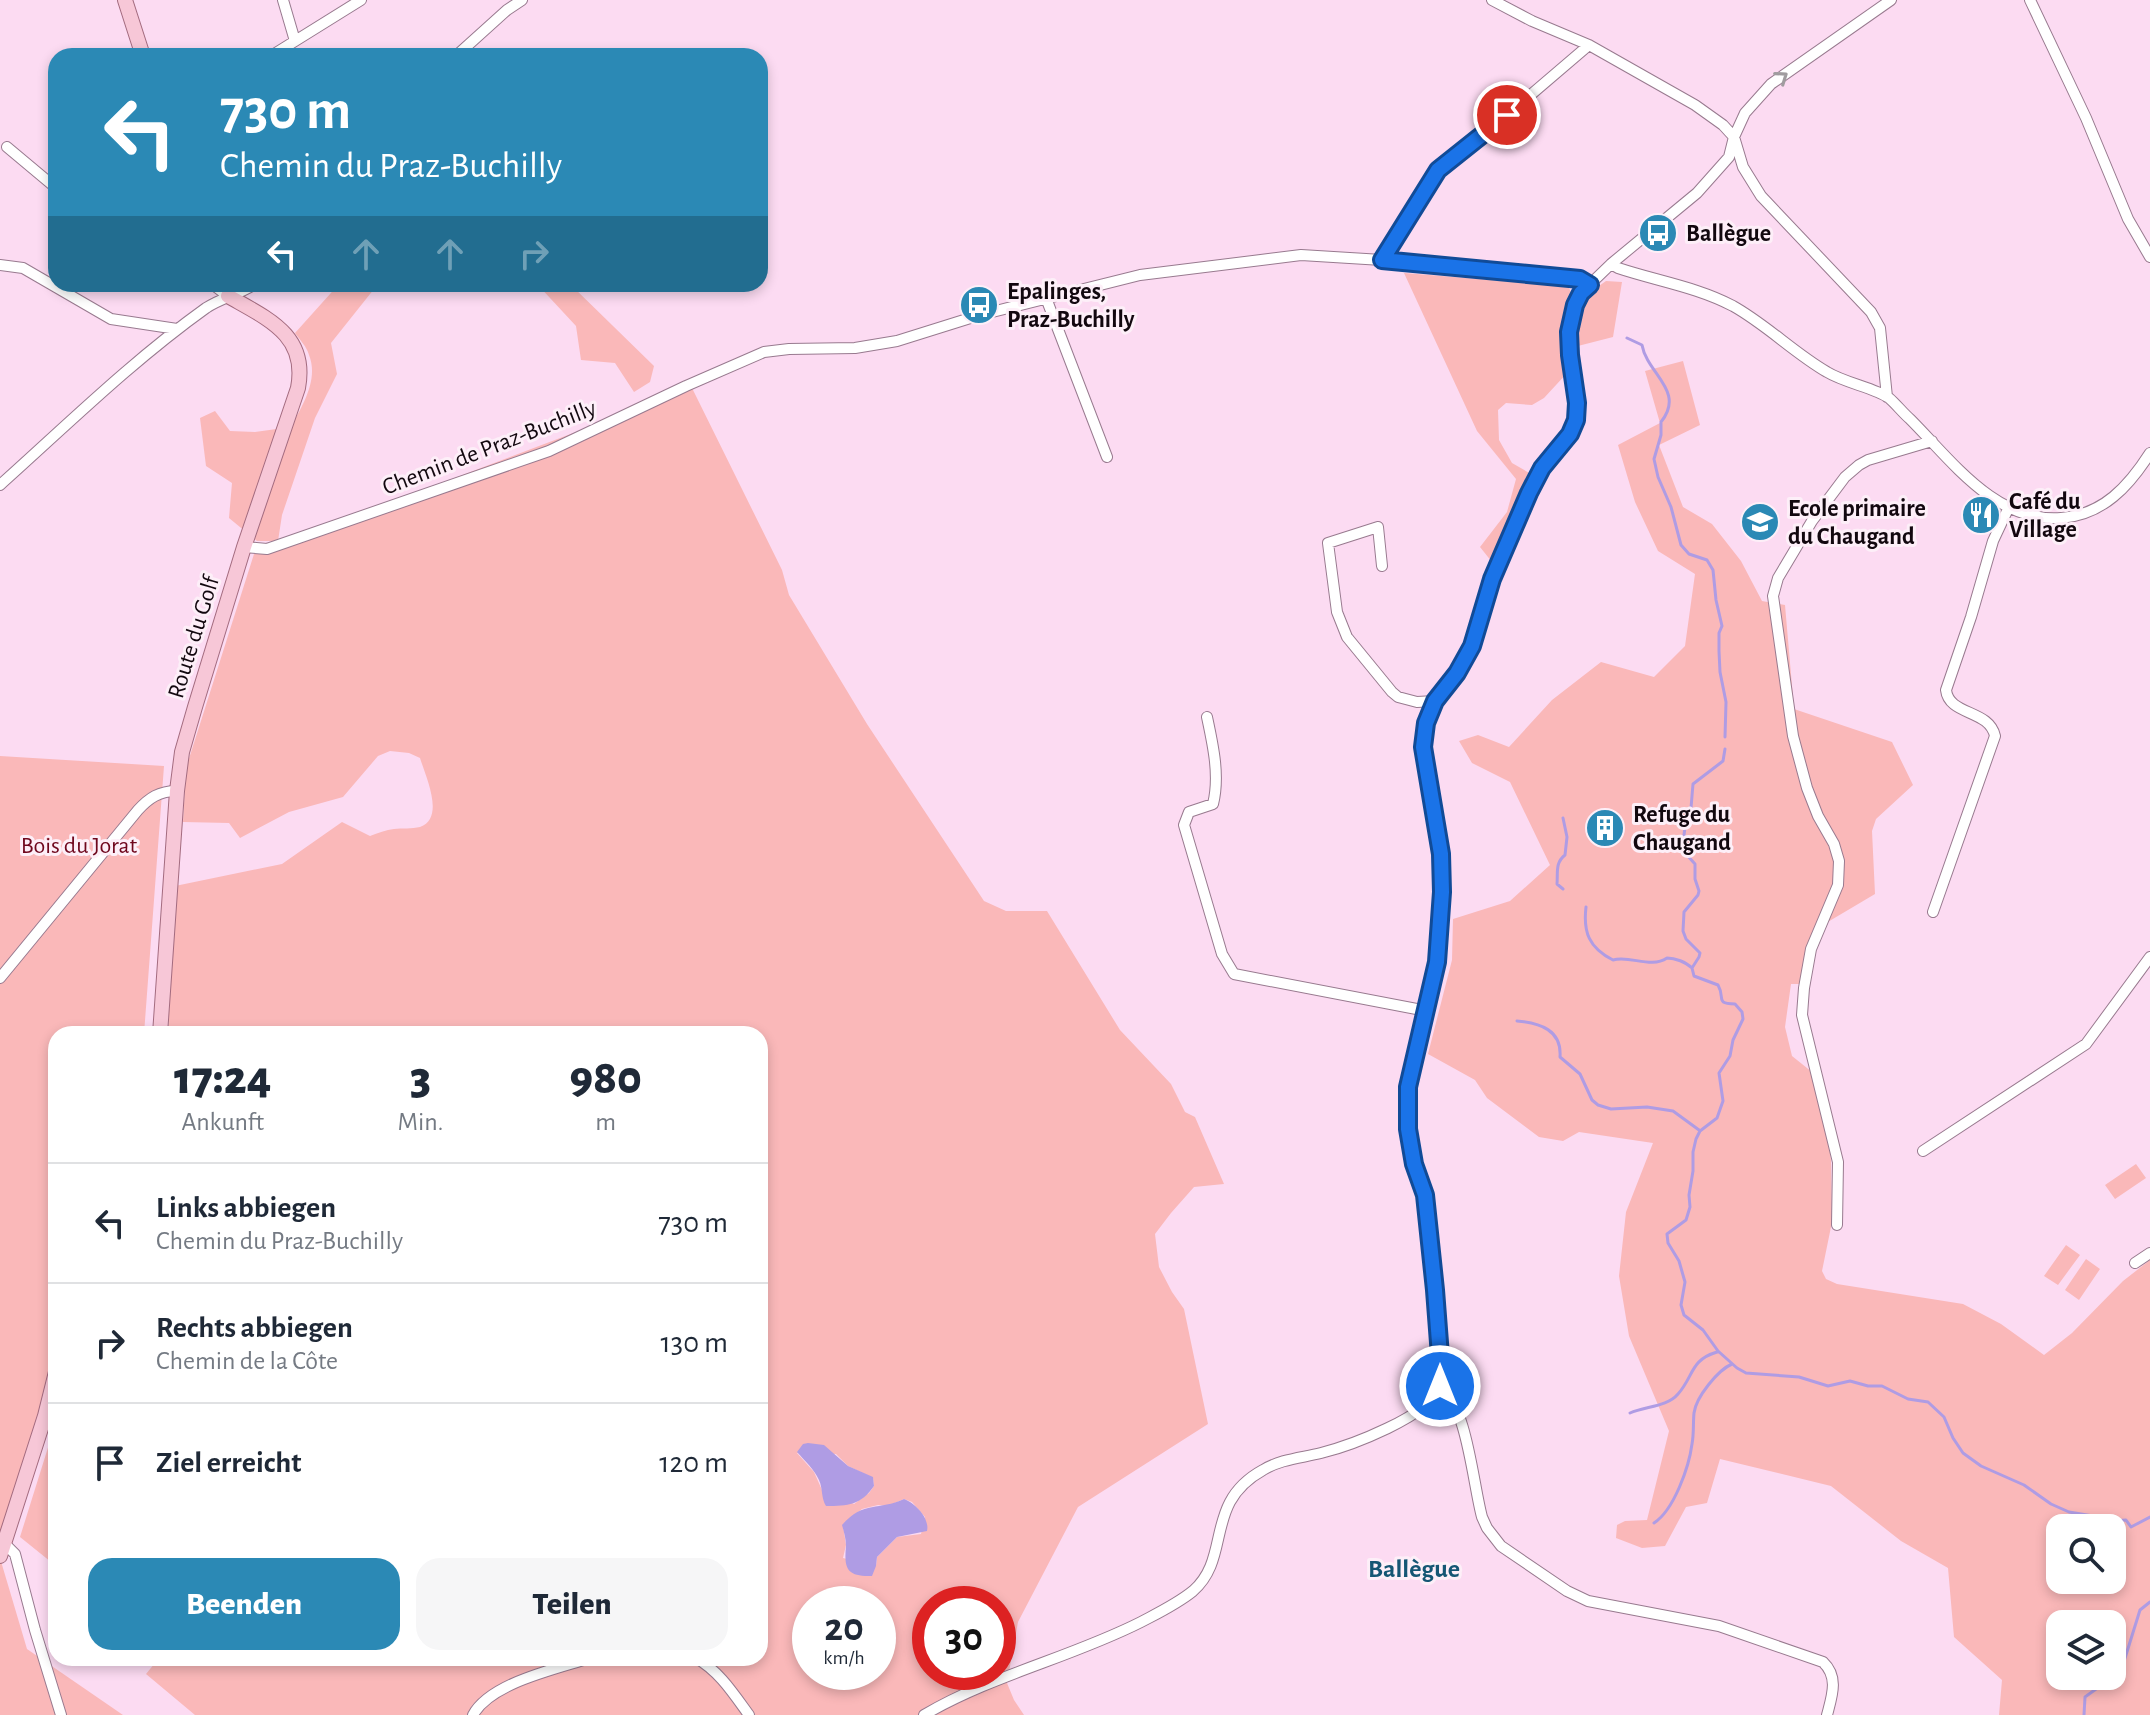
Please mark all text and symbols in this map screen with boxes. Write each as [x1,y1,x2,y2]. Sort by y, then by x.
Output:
one-way arrow [1773,72,1787,87]
icon: left [88,80,192,184]
pin [1473,81,1541,149]
text: 730 m [220,83,351,139]
icon: arrive [1485,93,1529,137]
text: Chemin du Praz-Buchilly [220,148,562,184]
bus stop icon: Ballègue [1637,212,1679,254]
place label: Ballègue [1686,222,1771,246]
icon: left [260,232,304,276]
icon: ahead [344,232,388,276]
icon: ahead [428,232,472,276]
icon: right [512,232,556,276]
place label: Epalinges, Praz-Buchilly [1007,280,1135,332]
bus stop icon: Epalinges, Praz-Buchilly [958,284,1000,326]
street label: Chemin de Praz-Buchilly [379,396,600,500]
place label: Café du Village [2009,490,2081,542]
restaurant icon: Café du Village [1960,494,2002,536]
place label: Ecole primaire du Chaugand [1788,497,1926,549]
school or university icon: Ecole primaire du Chaugand [1739,501,1781,543]
street label: Route du Golf [164,572,224,701]
place label: Refuge du Chaugand [1633,803,1731,855]
building icon: Refuge du Chaugand [1584,807,1626,849]
park label: Bois du Jorat [21,834,138,858]
text: 17:24 [174,1055,271,1103]
text: 3 [410,1055,431,1103]
text: 980 [570,1055,642,1103]
text: Ankunft [181,1109,264,1135]
text: Min. [397,1109,444,1135]
text: m [595,1109,616,1135]
text: Links abbiegen [156,1193,336,1223]
icon: left [88,1201,132,1245]
text: 730 m [658,1208,728,1238]
text: Chemin du Praz-Buchilly [156,1228,403,1254]
text: Rechts abbiegen [156,1313,353,1343]
icon: right [88,1321,132,1365]
text: 130 m [661,1328,728,1358]
position arrow [1398,1344,1482,1428]
text: Chemin de la Côte [156,1348,338,1374]
icon: arrive [88,1441,132,1485]
text: Ziel erreicht [156,1448,301,1478]
text: 120 m [659,1448,728,1478]
map controls [2046,1514,2126,1690]
button: search [2046,1514,2126,1594]
district label: Ballègue [1368,1556,1460,1582]
button: Beenden [88,1558,400,1650]
button: Teilen [416,1558,728,1650]
speed limit sign: 30 [912,1586,1016,1690]
text: 20 [824,1608,864,1648]
button: layers [2046,1610,2126,1690]
text: km/h [823,1648,865,1668]

